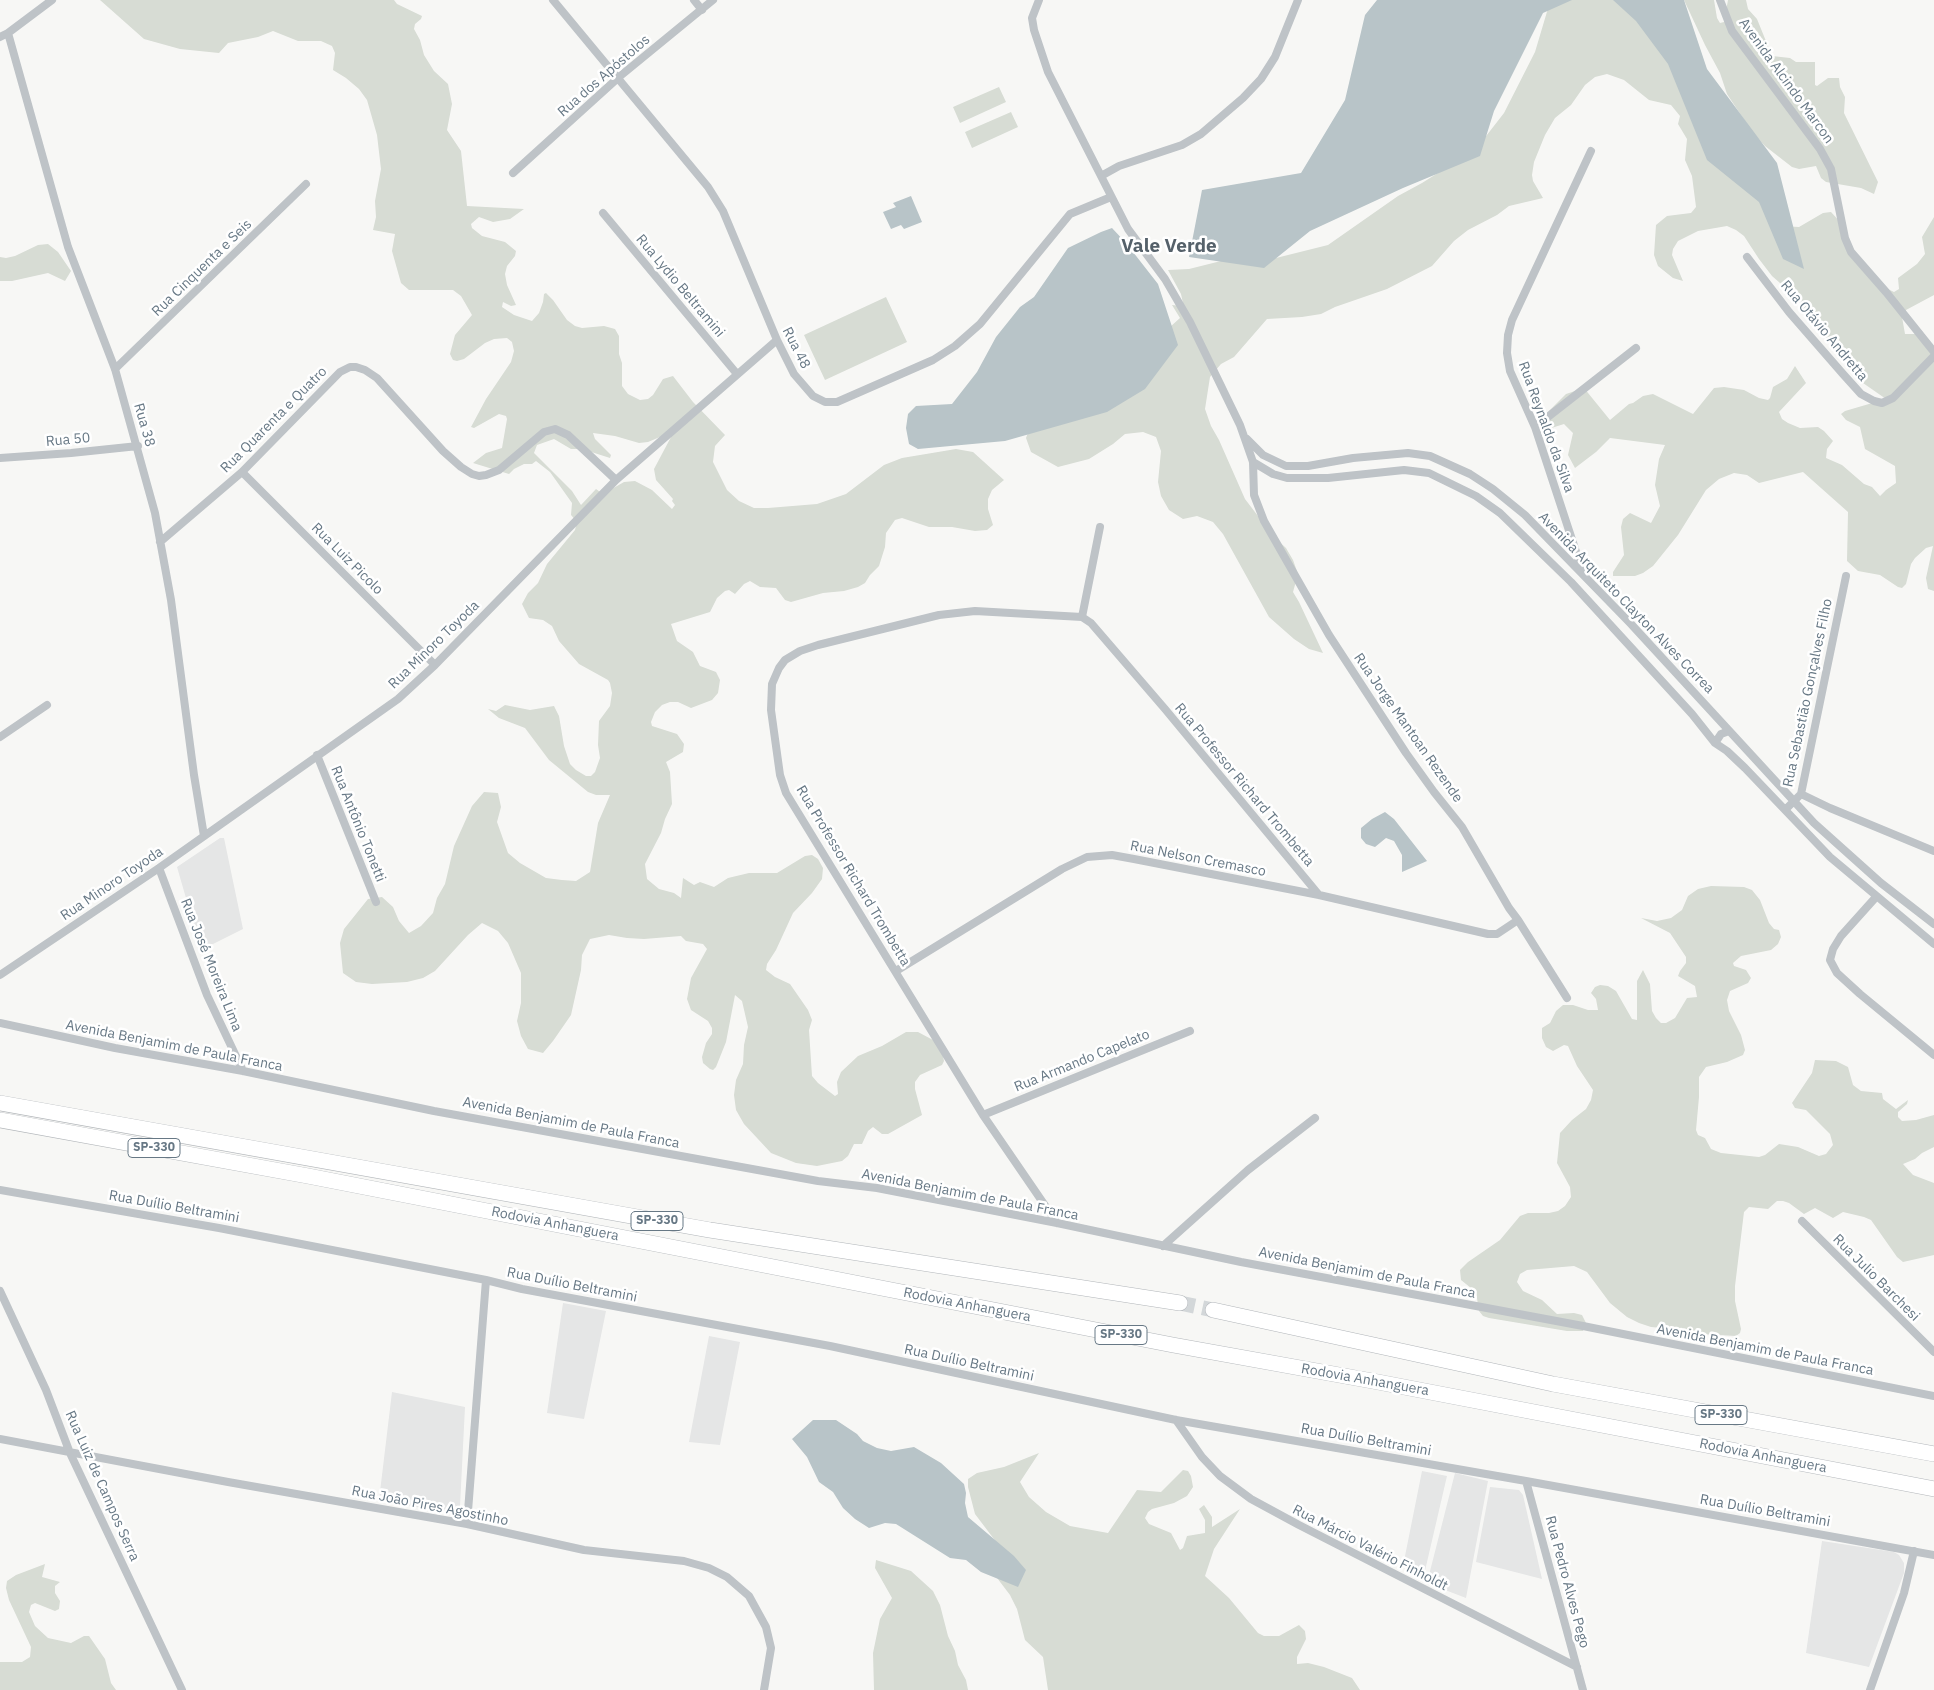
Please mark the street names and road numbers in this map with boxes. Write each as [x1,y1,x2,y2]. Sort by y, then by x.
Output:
street label: Avenida Alcindo Marcon [1735,15,1837,147]
street label: Rua dos Apóstolos [554,31,654,121]
street label: Rua Cinquenta e Seis [149,216,255,320]
street label: Rua Lydio Beltramini [632,231,728,341]
street label: Rua Otávio Andretta [1777,277,1871,385]
street label: Rua 48 [778,324,814,372]
street label: Rua Reynaldo da Silva [1515,359,1577,495]
street label: Rua Quarenta e Quatro [217,363,331,477]
street label: Rua 38 [130,401,158,449]
street label: Rua 50 [45,430,91,450]
street label: Avenida Arquiteto Clayton Alves Correa [1535,509,1717,697]
street label: Rua Luiz Picolo [308,520,386,598]
street label: Rua Minoro Toyoda [385,597,483,693]
street label: Rua Sebastião Gonçalves Filho [1780,597,1836,789]
street label: Rua Jorge Mantoan Rezende [1350,650,1466,806]
street label: Rua Professor Richard Trombetta [1171,700,1317,870]
street label: Rua Antônio Tonetti [327,764,389,884]
street label: Rua Professor Richard Trombetta [792,783,914,969]
street label: Rua Nelson Cremasco [1129,838,1267,880]
street label: Rua Minoro Toyoda [58,844,166,924]
street label: Rua José Moreira Lima [177,896,245,1034]
street label: Avenida Benjamim de Paula Franca [64,1017,284,1075]
street label: Rua Armando Capelato [1012,1026,1152,1096]
street label: Avenida Benjamim de Paula Franca [461,1094,681,1152]
road number: SP-330 [128,1138,180,1158]
street label: Avenida Benjamim de Paula Franca [860,1166,1080,1224]
street label: Rua Duílio Beltramini [107,1187,241,1227]
street label: Rodovia Anhanguera [490,1203,620,1245]
road number: SP-330 [631,1212,683,1230]
street label: Rua Julio Barchesi [1829,1231,1923,1325]
street label: Avenida Benjamim de Paula Franca [1257,1244,1477,1302]
street label: Rua Duílio Beltramini [506,1264,638,1306]
street label: Rodovia Anhanguera [902,1284,1032,1326]
street label: Avenida Benjamim de Paula Franca [1655,1321,1875,1379]
road number: SP-330 [1095,1326,1147,1344]
street label: Rua Duílio Beltramini [903,1341,1035,1385]
street label: Rodovia Anhanguera [1300,1360,1430,1400]
road number: SP-330 [1695,1406,1747,1424]
street label: Rua Luiz de Campos Serra [61,1408,143,1564]
street label: Rua Duílio Beltramini [1299,1420,1433,1460]
street label: Rodovia Anhanguera [1698,1435,1828,1477]
street label: Rua João Pires Agostinho [350,1483,510,1529]
street label: Rua Duílio Beltramini [1698,1491,1832,1531]
street label: Rua Márcio Valério Finholdt [1290,1501,1450,1595]
street label: Rua Pedro Alves Pego [1541,1514,1593,1650]

